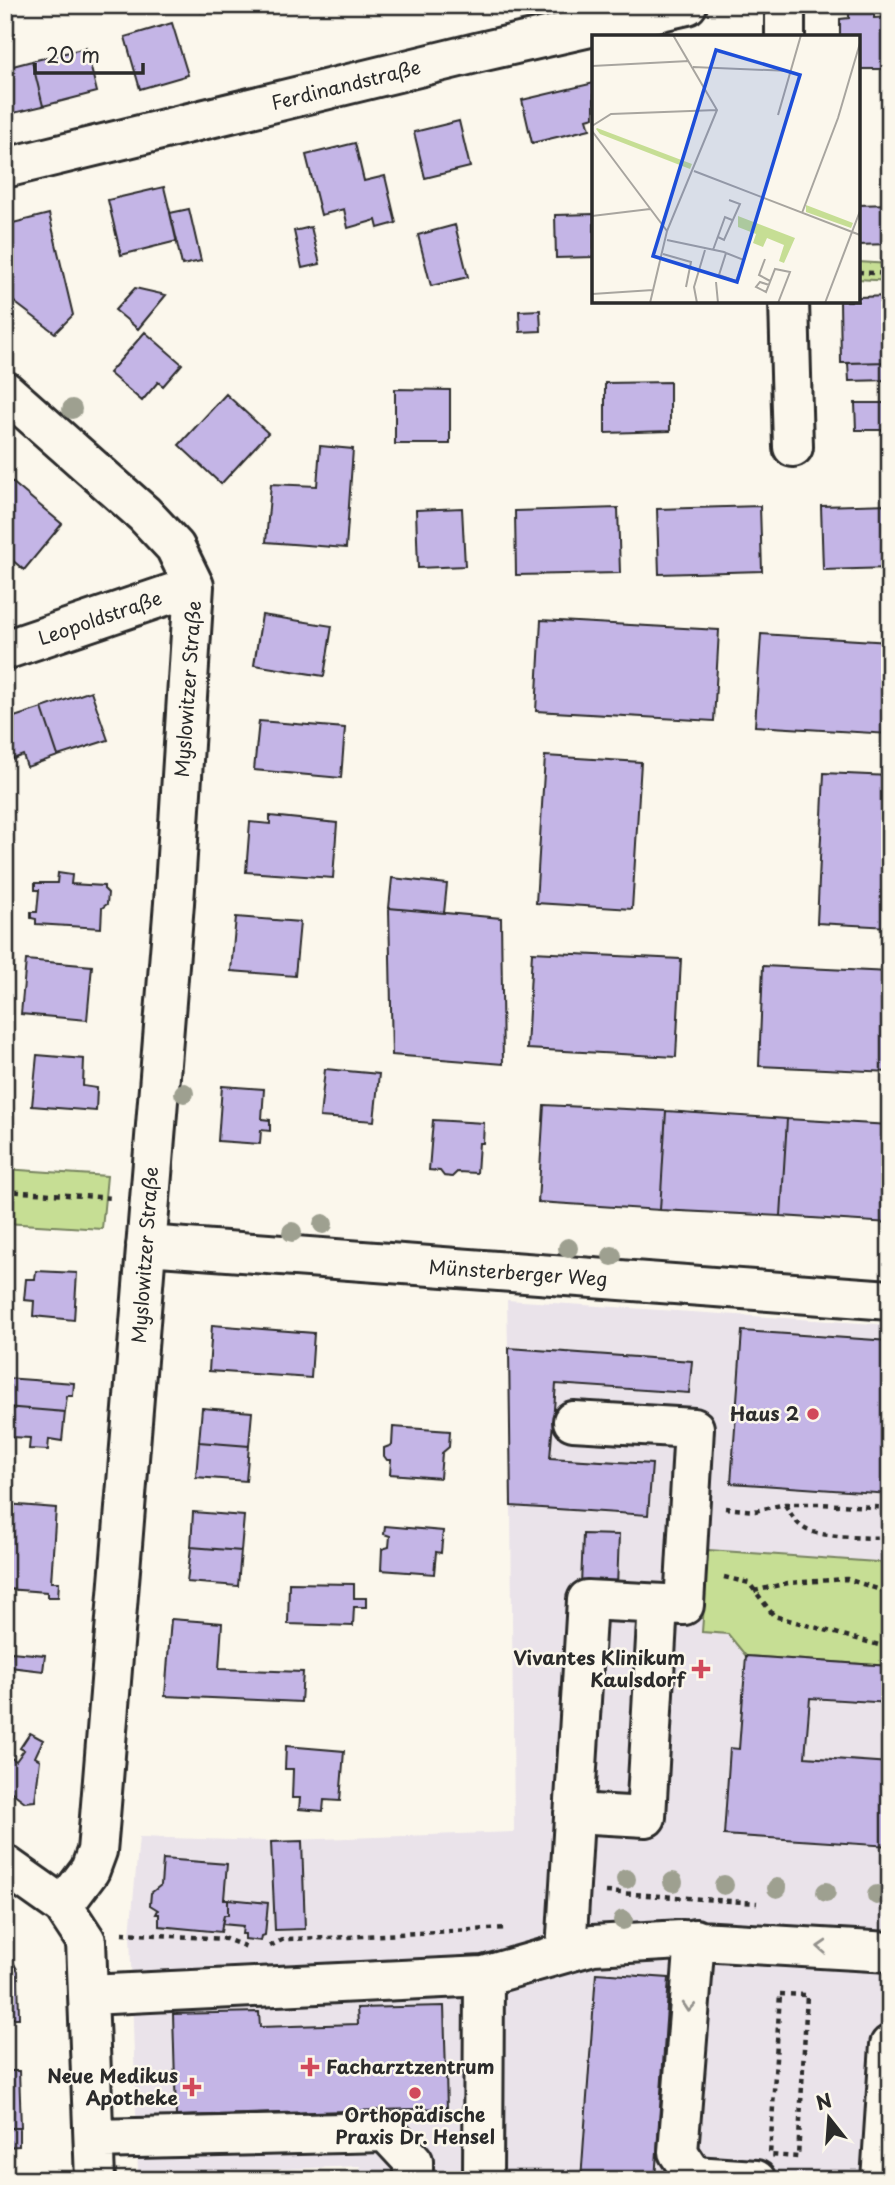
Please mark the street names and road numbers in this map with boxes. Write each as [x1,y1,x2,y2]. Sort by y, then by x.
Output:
street label: Ferdinandstraße [268,52,423,116]
street label: Leopoldstraße [34,583,165,651]
street label: Myslowitzer Straße [167,600,207,778]
street label: Myslowitzer Straße [124,1166,164,1344]
street label: Münsterberger Weg [428,1252,608,1292]

